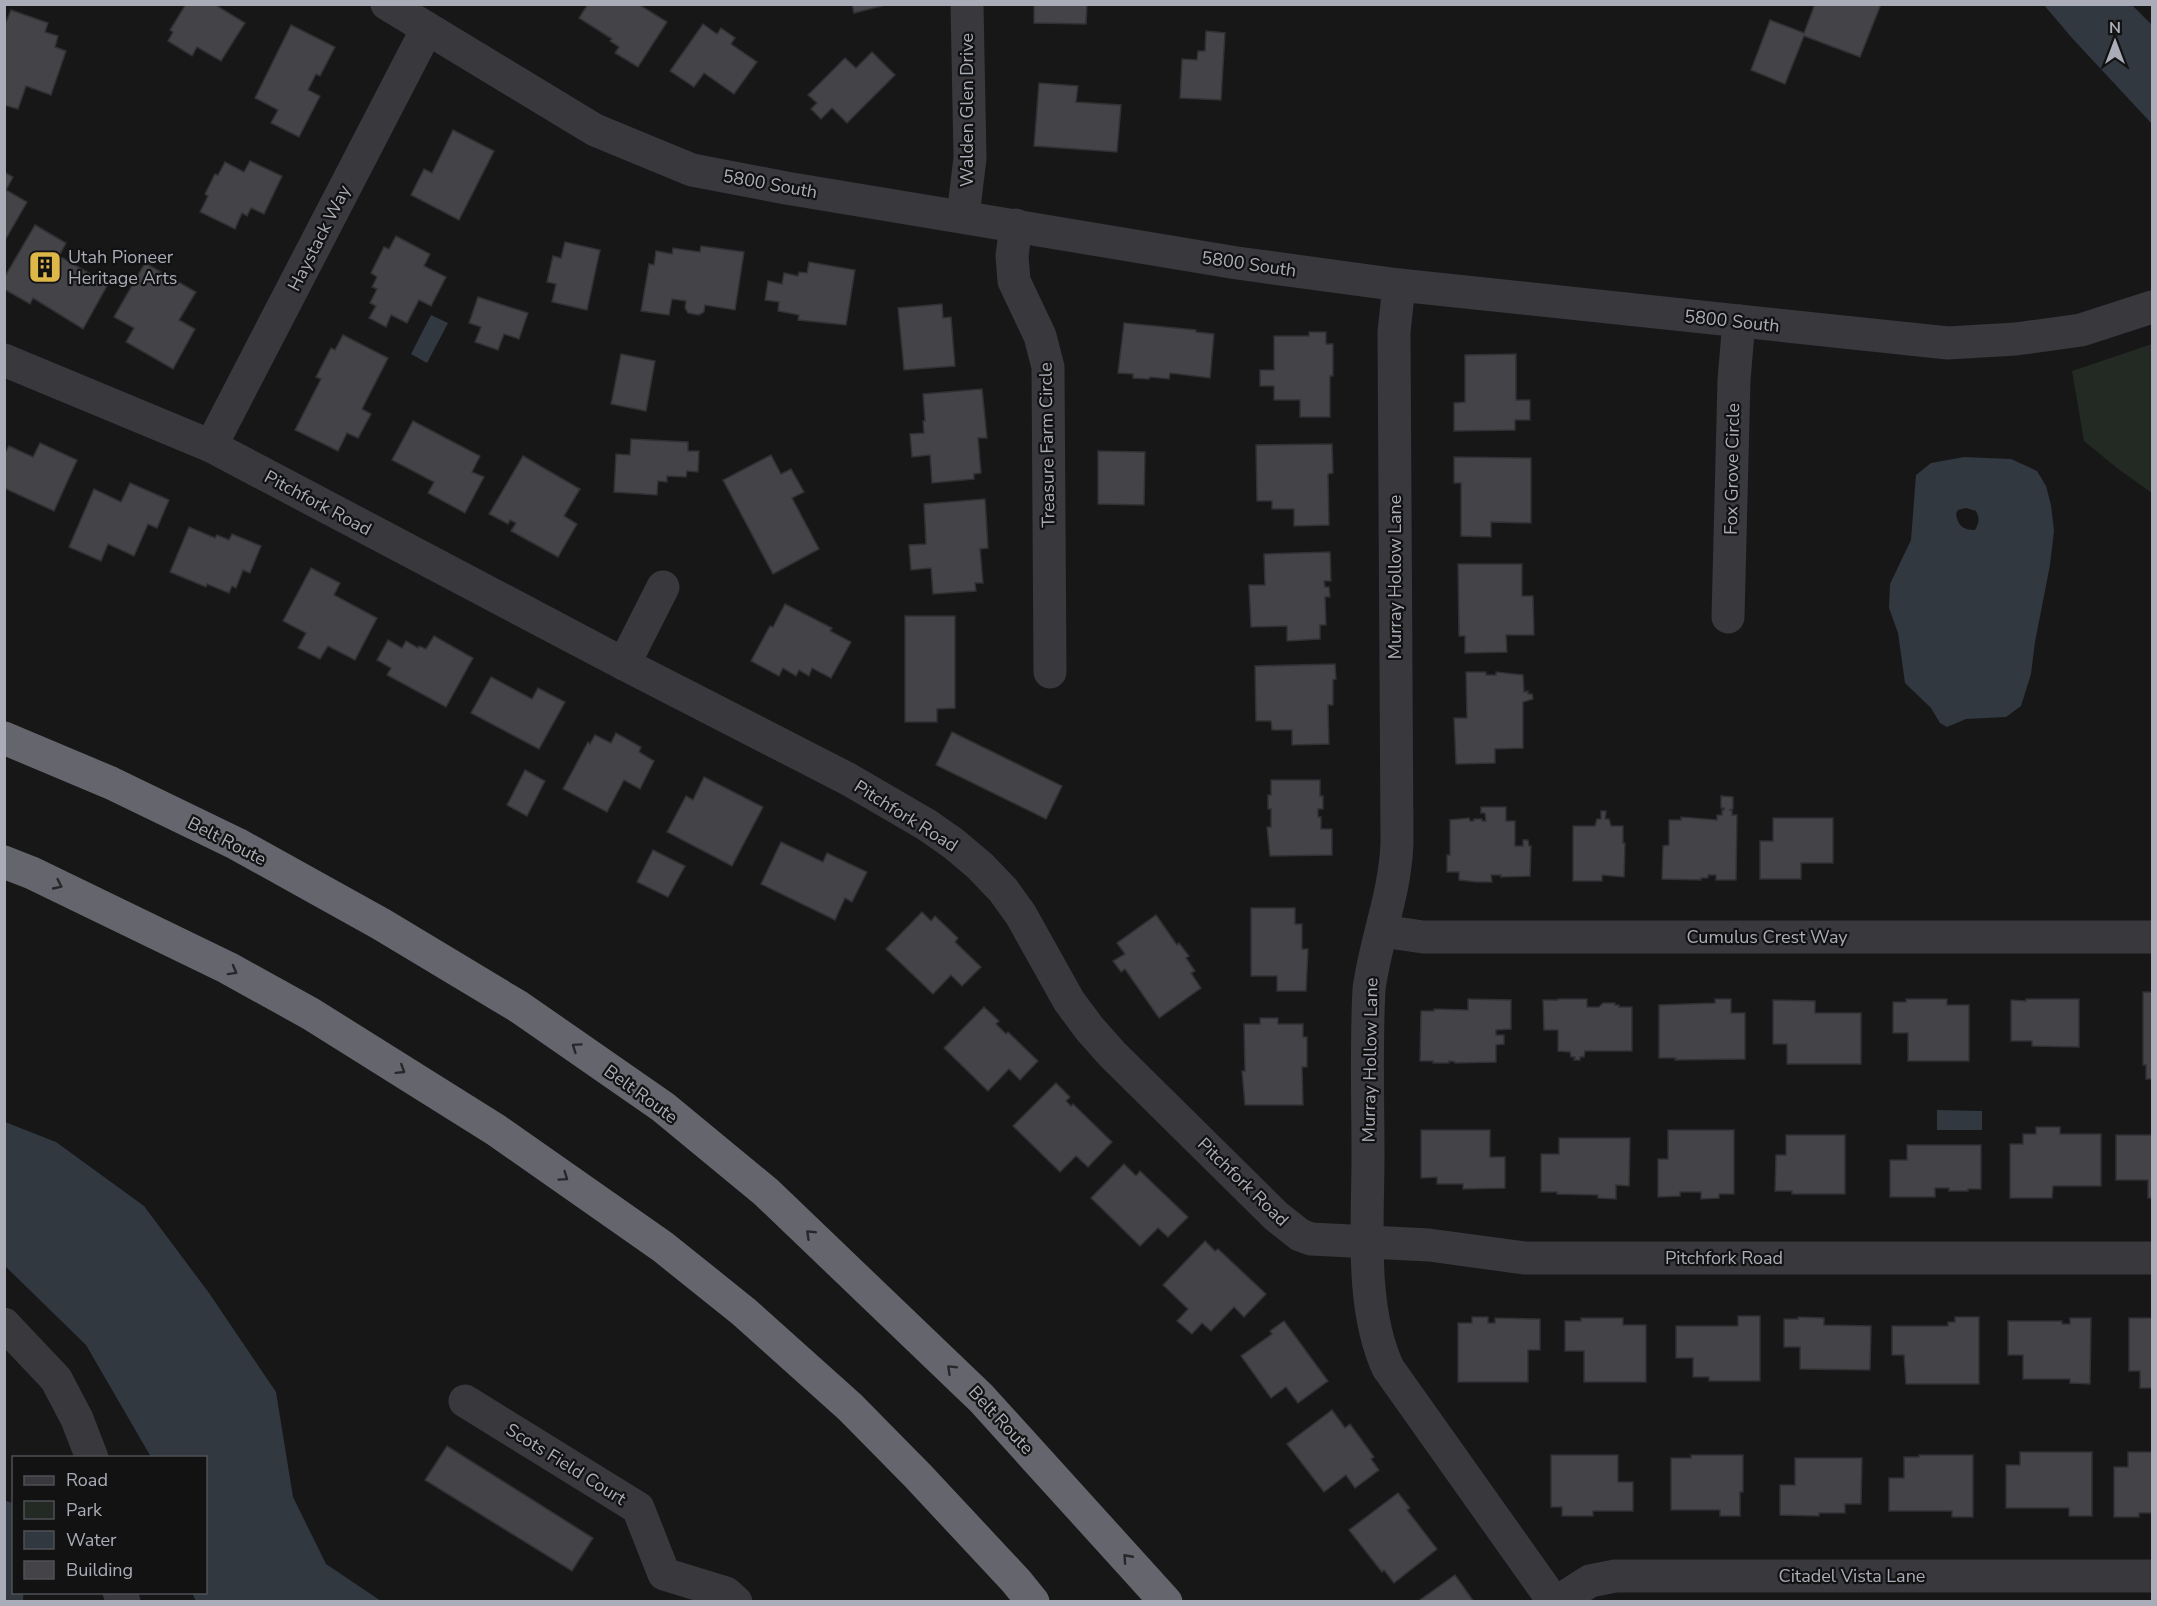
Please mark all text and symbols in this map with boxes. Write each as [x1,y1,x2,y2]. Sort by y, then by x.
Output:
north arrow [2085,12,2145,72]
text: N [2109,17,2121,39]
street label: Walden Glen Drive [955,33,979,187]
street label: 5800 South [721,164,819,204]
street label: Haystack Way [282,180,356,295]
place label: Utah Pioneer Heritage Arts [68,245,177,290]
street label: 5800 South [1200,245,1298,283]
building icon: Utah Pioneer Heritage Arts [27,249,63,285]
street label: 5800 South [1683,304,1781,338]
street label: Treasure Farm Circle [1034,362,1060,528]
street label: Fox Grove Circle [1719,403,1745,535]
street label: Pitchfork Road [260,465,376,541]
street label: Murray Hollow Lane [1383,495,1407,659]
street label: Pitchfork Road [850,775,962,857]
street label: Belt Route [183,811,271,871]
one-way arrow [52,878,63,890]
street label: Cumulus Crest Way [1686,925,1848,949]
one-way arrow [227,964,238,975]
street label: Murray Hollow Lane [1357,977,1383,1143]
one-way arrow [572,1043,583,1054]
street label: Belt Route [599,1059,683,1129]
one-way arrow [395,1062,405,1074]
street label: Pitchfork Road [1192,1132,1294,1232]
one-way arrow [557,1170,568,1181]
one-way arrow [807,1231,818,1242]
street label: Pitchfork Road [1665,1246,1783,1270]
one-way arrow [948,1365,958,1376]
street label: Belt Route [963,1381,1039,1459]
street label: Scots Field Court [501,1417,631,1511]
legend [12,1456,207,1594]
text: Road [66,1468,108,1492]
text: Park [66,1498,103,1522]
text: Water [66,1528,117,1552]
one-way arrow [1123,1554,1134,1565]
text: Building [66,1558,133,1582]
street label: Citadel Vista Lane [1779,1564,1925,1588]

